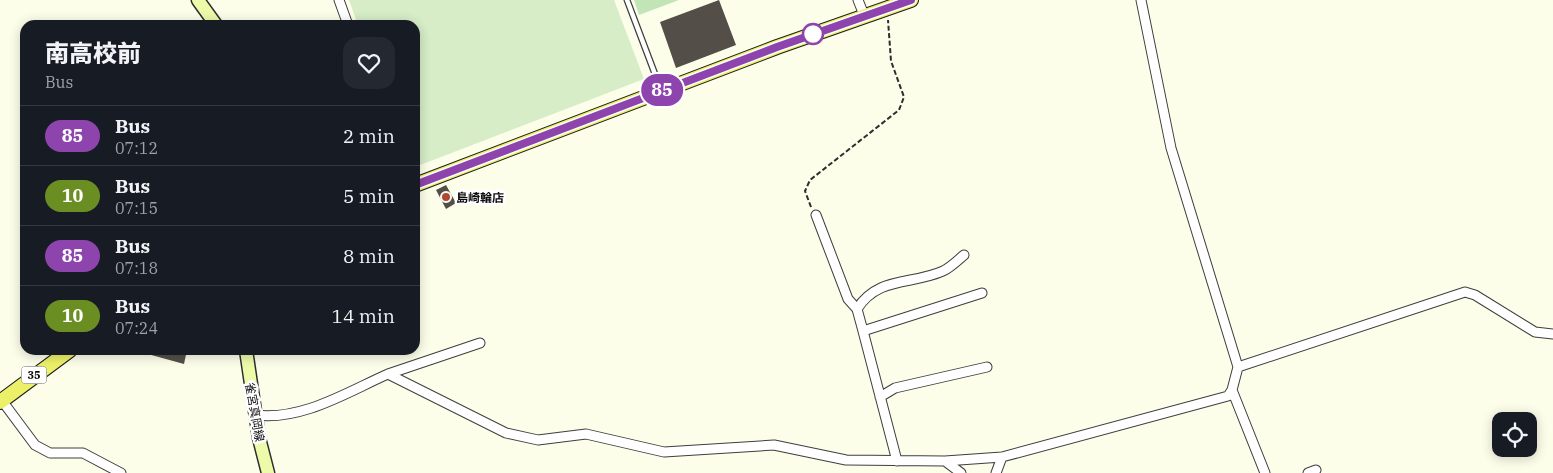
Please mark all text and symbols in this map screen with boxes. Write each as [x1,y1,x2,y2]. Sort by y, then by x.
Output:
unlabelled marker [802,23,824,45]
text: 南高校前 [45,37,141,69]
button: heart [343,37,395,89]
text: Bus [45,72,73,92]
line badge: 85 [640,74,684,106]
text: 85 [651,78,673,101]
text: Bus [115,114,150,138]
text: 85 [62,124,83,147]
text: 2 min [343,124,395,148]
text: 07:12 [115,138,158,158]
text: Bus [115,174,150,198]
text: 10 [62,184,83,207]
text: 5 min [343,184,395,208]
place label: 島崎輪店 [456,190,504,205]
marker: 島崎輪店 [440,191,452,203]
text: 07:15 [115,198,158,218]
text: Bus [115,234,150,258]
text: 85 [62,244,83,267]
text: 8 min [343,244,395,268]
text: 07:18 [115,258,158,278]
text: Bus [115,294,150,318]
text: 10 [62,304,83,327]
text: 14 min [332,304,395,328]
text: 07:24 [115,318,158,338]
road number: 35 [22,366,46,384]
street label: 雀宮真岡線 [242,381,268,443]
map controls [1492,412,1537,457]
button: locate [1492,412,1537,457]

